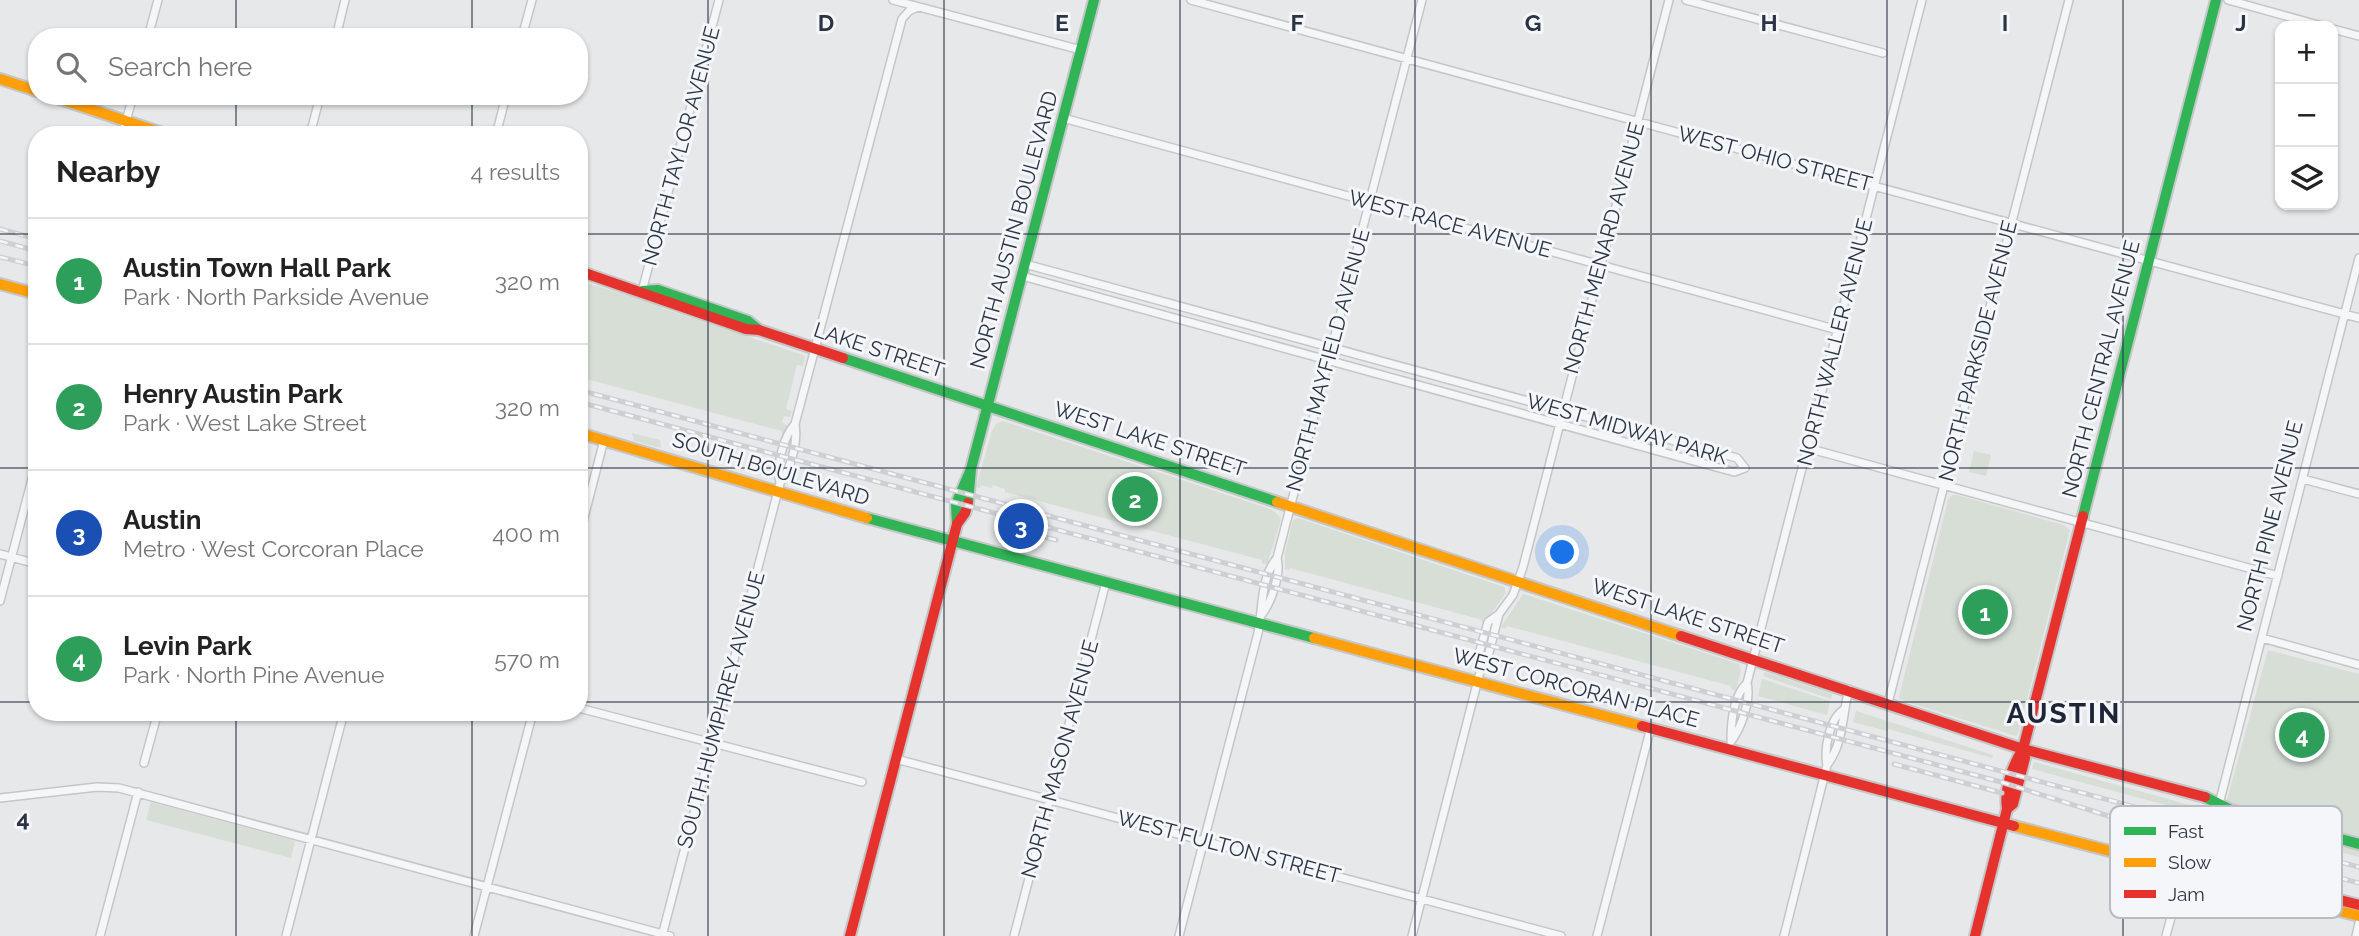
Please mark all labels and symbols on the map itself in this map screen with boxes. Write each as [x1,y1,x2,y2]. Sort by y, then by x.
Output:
text: D [818,9,834,36]
text: E [1055,9,1069,36]
text: F [1290,9,1304,36]
text: G [1525,9,1541,36]
text: H [1760,9,1778,36]
text: I [2002,9,2008,36]
text: J [2235,9,2247,36]
street label: NORTH TAYLOR AVENUE [636,23,725,268]
street label: NORTH AUSTIN BOULEVARD [964,88,1063,372]
street label: NORTH MENARD AVENUE [1558,119,1649,376]
street label: WEST OHIO STREET [1675,121,1875,197]
street label: WEST RACE AVENUE [1346,184,1554,263]
street label: NORTH WALLER AVENUE [1792,216,1877,468]
street label: NORTH PARKSIDE AVENUE [1933,218,2022,484]
street label: NORTH MAYFIELD AVENUE [1280,226,1375,494]
street label: NORTH CENTRAL AVENUE [2056,238,2145,500]
street label: LAKE STREET [811,317,948,382]
street label: WEST MIDWAY PARK [1524,388,1731,469]
street label: WEST LAKE STREET [1051,396,1250,481]
street label: NORTH PINE AVENUE [2231,418,2308,634]
street label: SOUTH BOULEVARD [670,427,873,510]
pin: 2 [1112,473,1158,525]
pin: 3 [998,500,1044,552]
your location [1545,535,1579,569]
street label: SOUTH HUMPHREY AVENUE [672,569,770,851]
street label: WEST LAKE STREET [1589,573,1788,658]
pin: 1 [1962,586,2008,638]
street label: NORTH MASON AVENUE [1016,637,1103,881]
street label: WEST CORCORAN PLACE [1450,643,1702,732]
district label: AUSTIN [2007,697,2121,730]
pin: 4 [2279,709,2325,761]
text: 4 [16,805,30,832]
street label: WEST FULTON STREET [1115,805,1344,888]
legend [2110,806,2342,918]
text: Fast [2168,820,2204,842]
text: Slow [2168,851,2212,873]
text: Jam [2168,883,2205,905]

